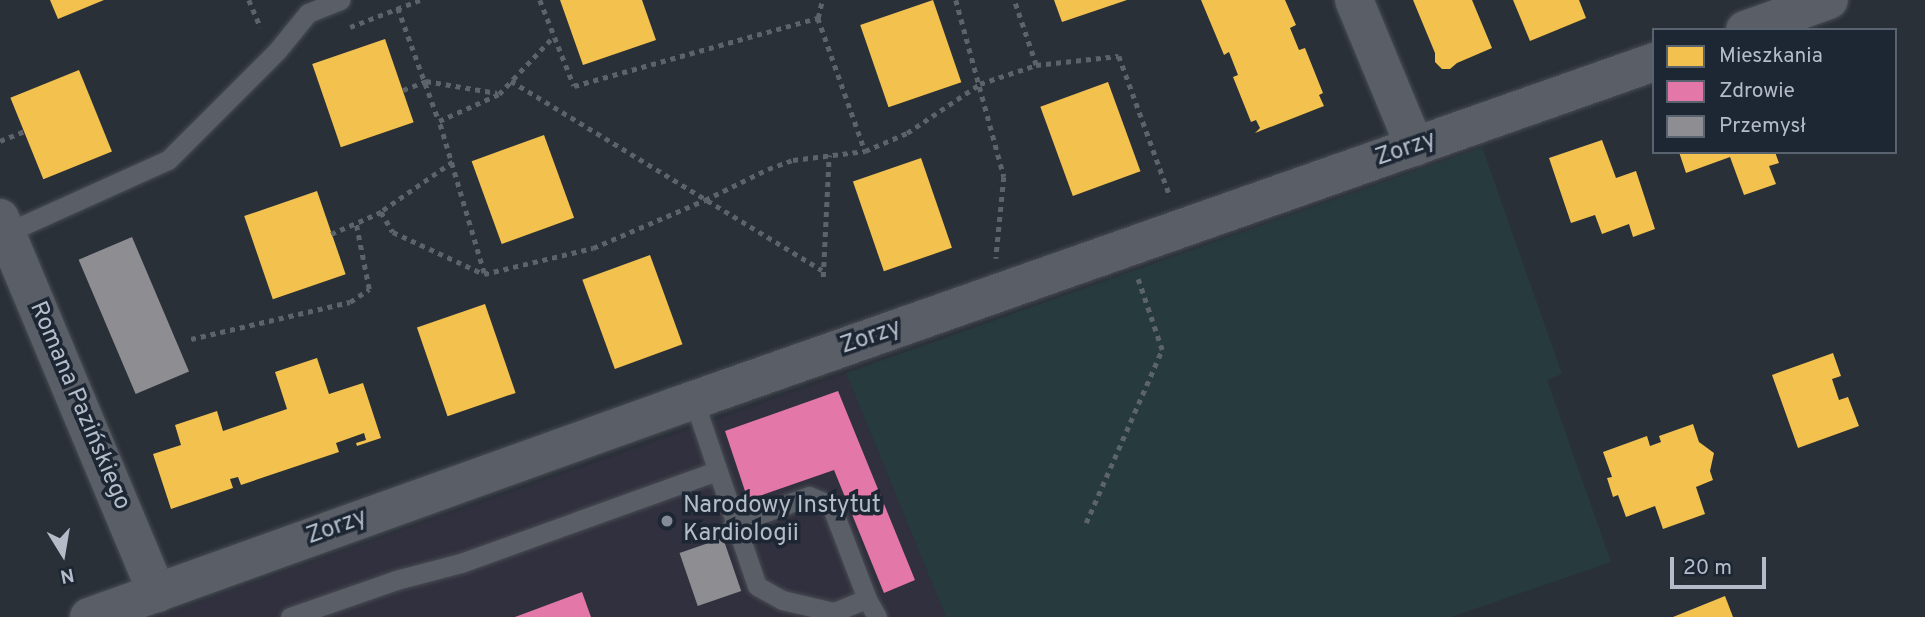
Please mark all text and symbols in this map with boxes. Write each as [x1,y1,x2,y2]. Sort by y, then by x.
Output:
legend [1652,28,1897,154]
text: Mieszkania [1719,43,1823,70]
text: Zdrowie [1719,78,1795,105]
text: Przemysł [1719,113,1806,140]
street label: Zorzy [1372,126,1440,174]
street label: Romana Pazińskiego [22,298,136,514]
street label: Zorzy [837,314,905,362]
place label: Narodowy Instytut Kardiologii [683,493,881,549]
street label: Zorzy [303,504,371,552]
marker: Narodowy Instytut Kardiologii [657,511,677,531]
north arrow [28,519,98,589]
scale bar [1673,544,1769,588]
text: 20 m [1683,555,1732,582]
text: N [58,562,76,588]

